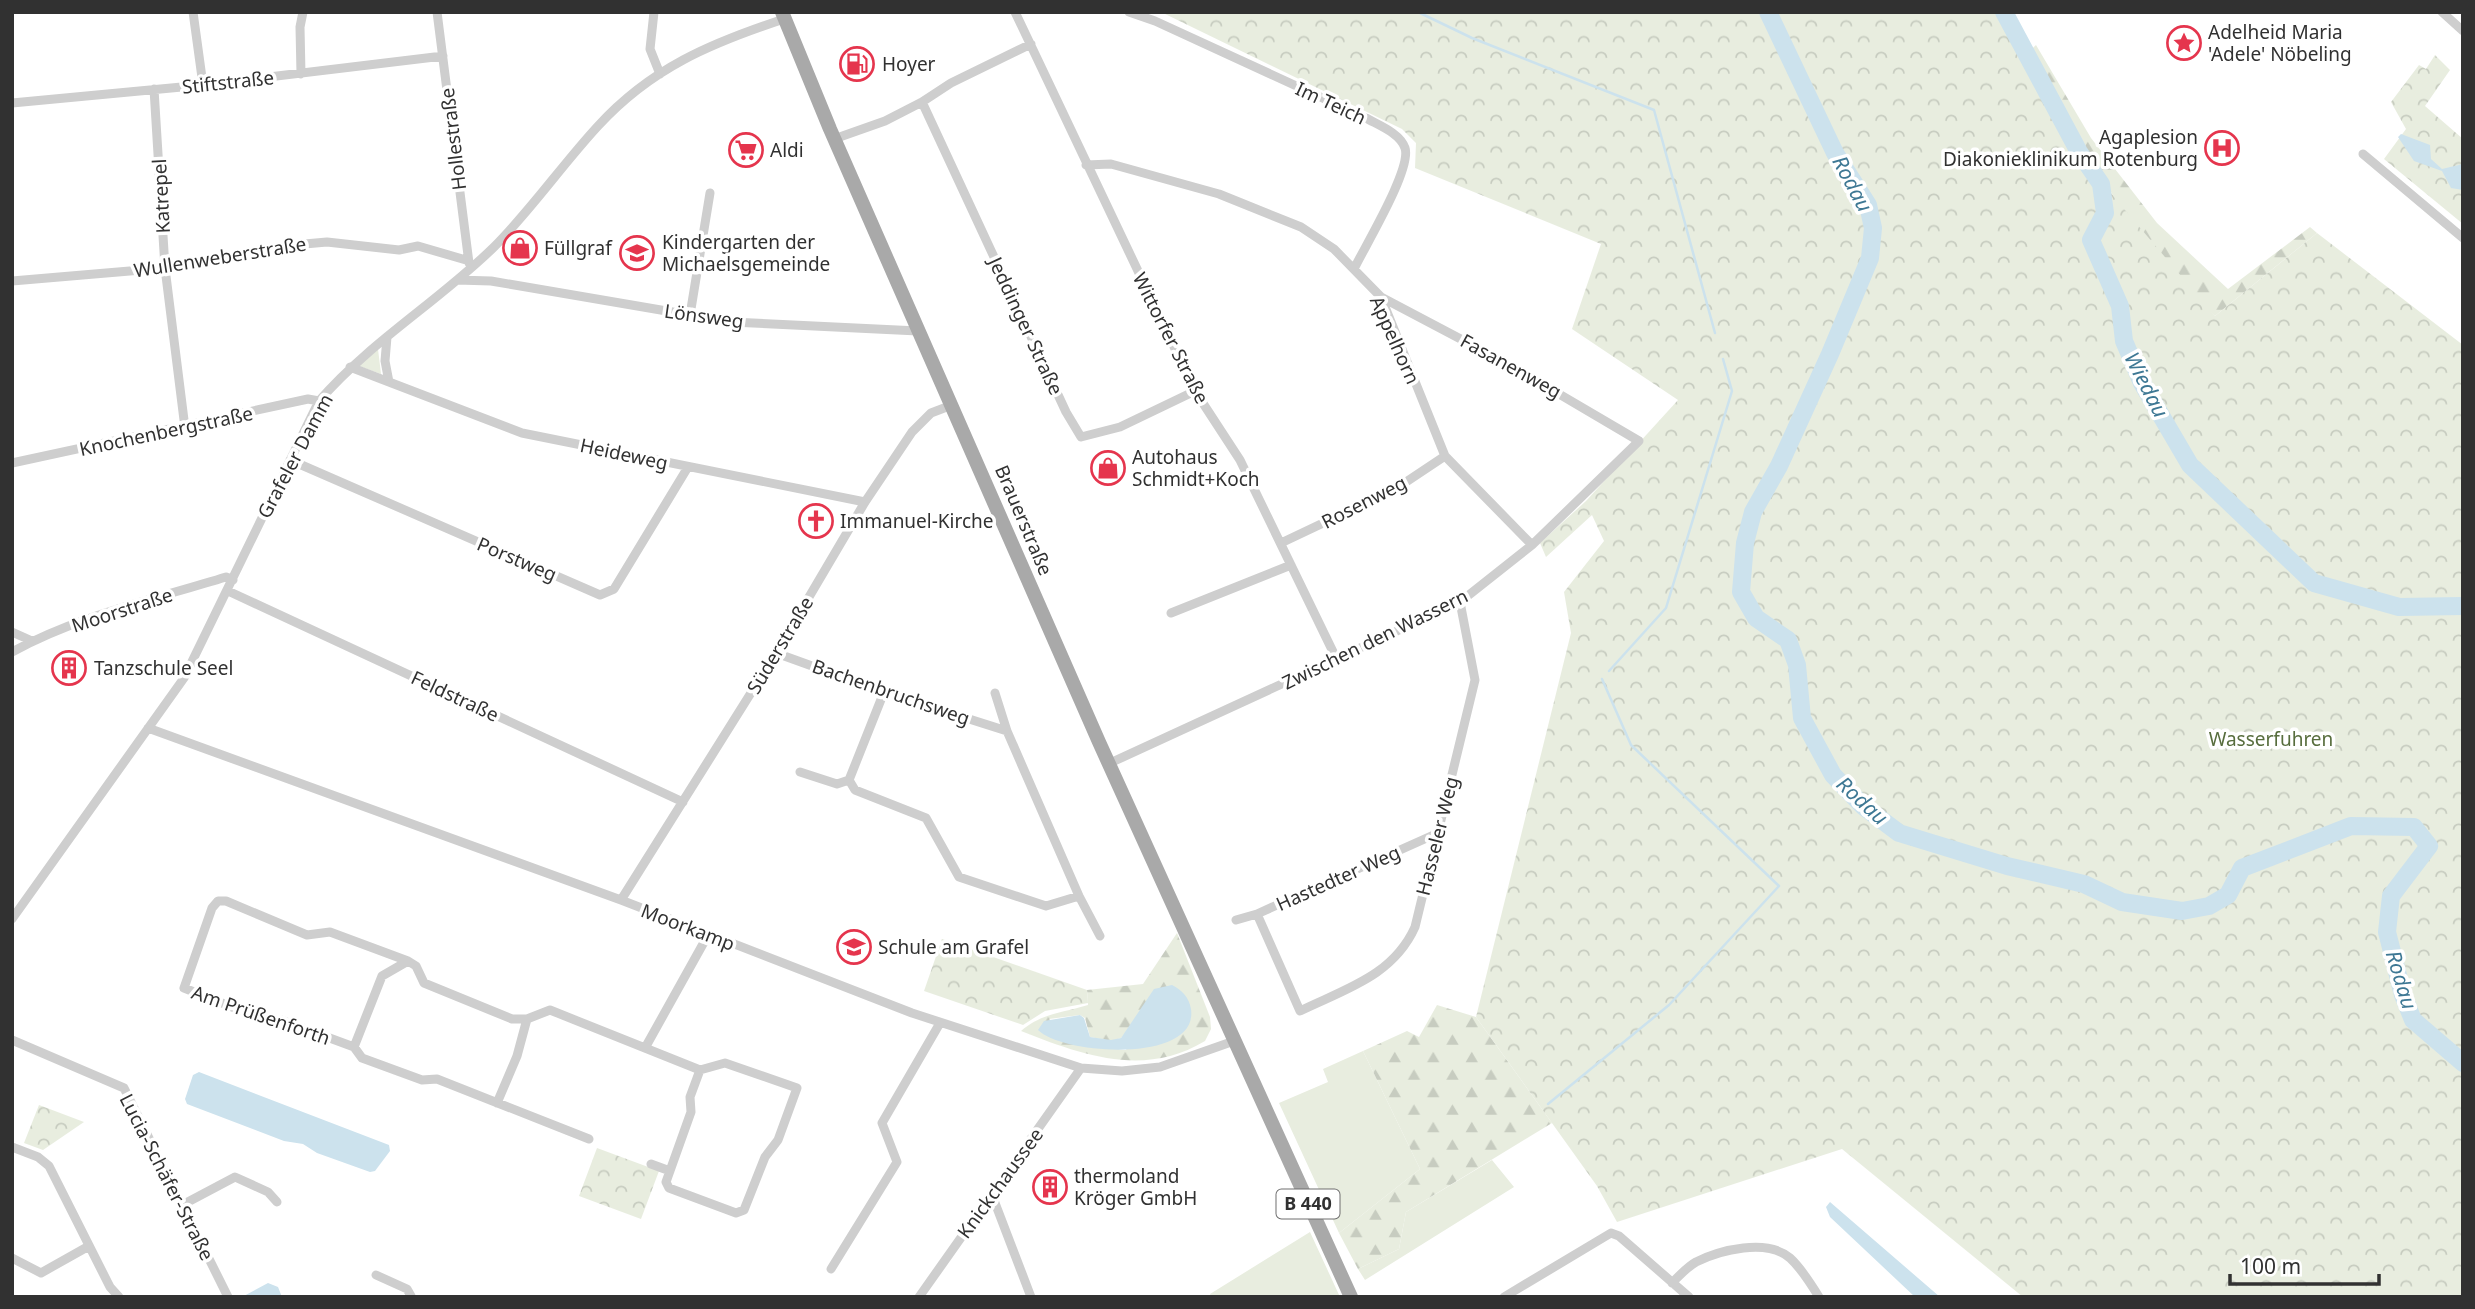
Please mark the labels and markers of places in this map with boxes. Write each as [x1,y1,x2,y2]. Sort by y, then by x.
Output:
place label: Adelheid Maria 'Adele' Nöbeling [2208,19,2352,67]
place icon: Adelheid Maria 'Adele' Nöbeling [2165,24,2203,62]
fuel station icon: Hoyer [838,45,876,83]
place label: Hoyer [882,51,936,77]
place label: Agaplesion Diakonieklinikum Rotenburg [1943,124,2198,172]
hospital icon: Agaplesion Diakonieklinikum Rotenburg [2203,129,2241,167]
supermarket icon: Aldi [727,131,765,169]
place label: Aldi [770,137,804,163]
shop icon: Füllgraf [501,229,539,267]
place label: Kindergarten der Michaelsgemeinde [662,229,830,277]
school or university icon: Kindergarten der Michaelsgemeinde [618,234,656,272]
place label: Füllgraf [544,235,613,261]
place label: Autohaus Schmidt+Koch [1132,444,1260,492]
shop icon: Autohaus Schmidt+Koch [1089,449,1127,487]
church icon: Immanuel-Kirche [797,502,835,540]
place label: Immanuel-Kirche [840,508,994,534]
building icon: Tanzschule Seel [50,649,88,687]
place label: Tanzschule Seel [94,655,233,681]
school or university icon: Schule am Grafel [835,928,873,966]
place label: Schule am Grafel [878,934,1029,960]
place label: thermoland Kröger GmbH [1074,1163,1197,1211]
building icon: thermoland Kröger GmbH [1031,1168,1069,1206]

